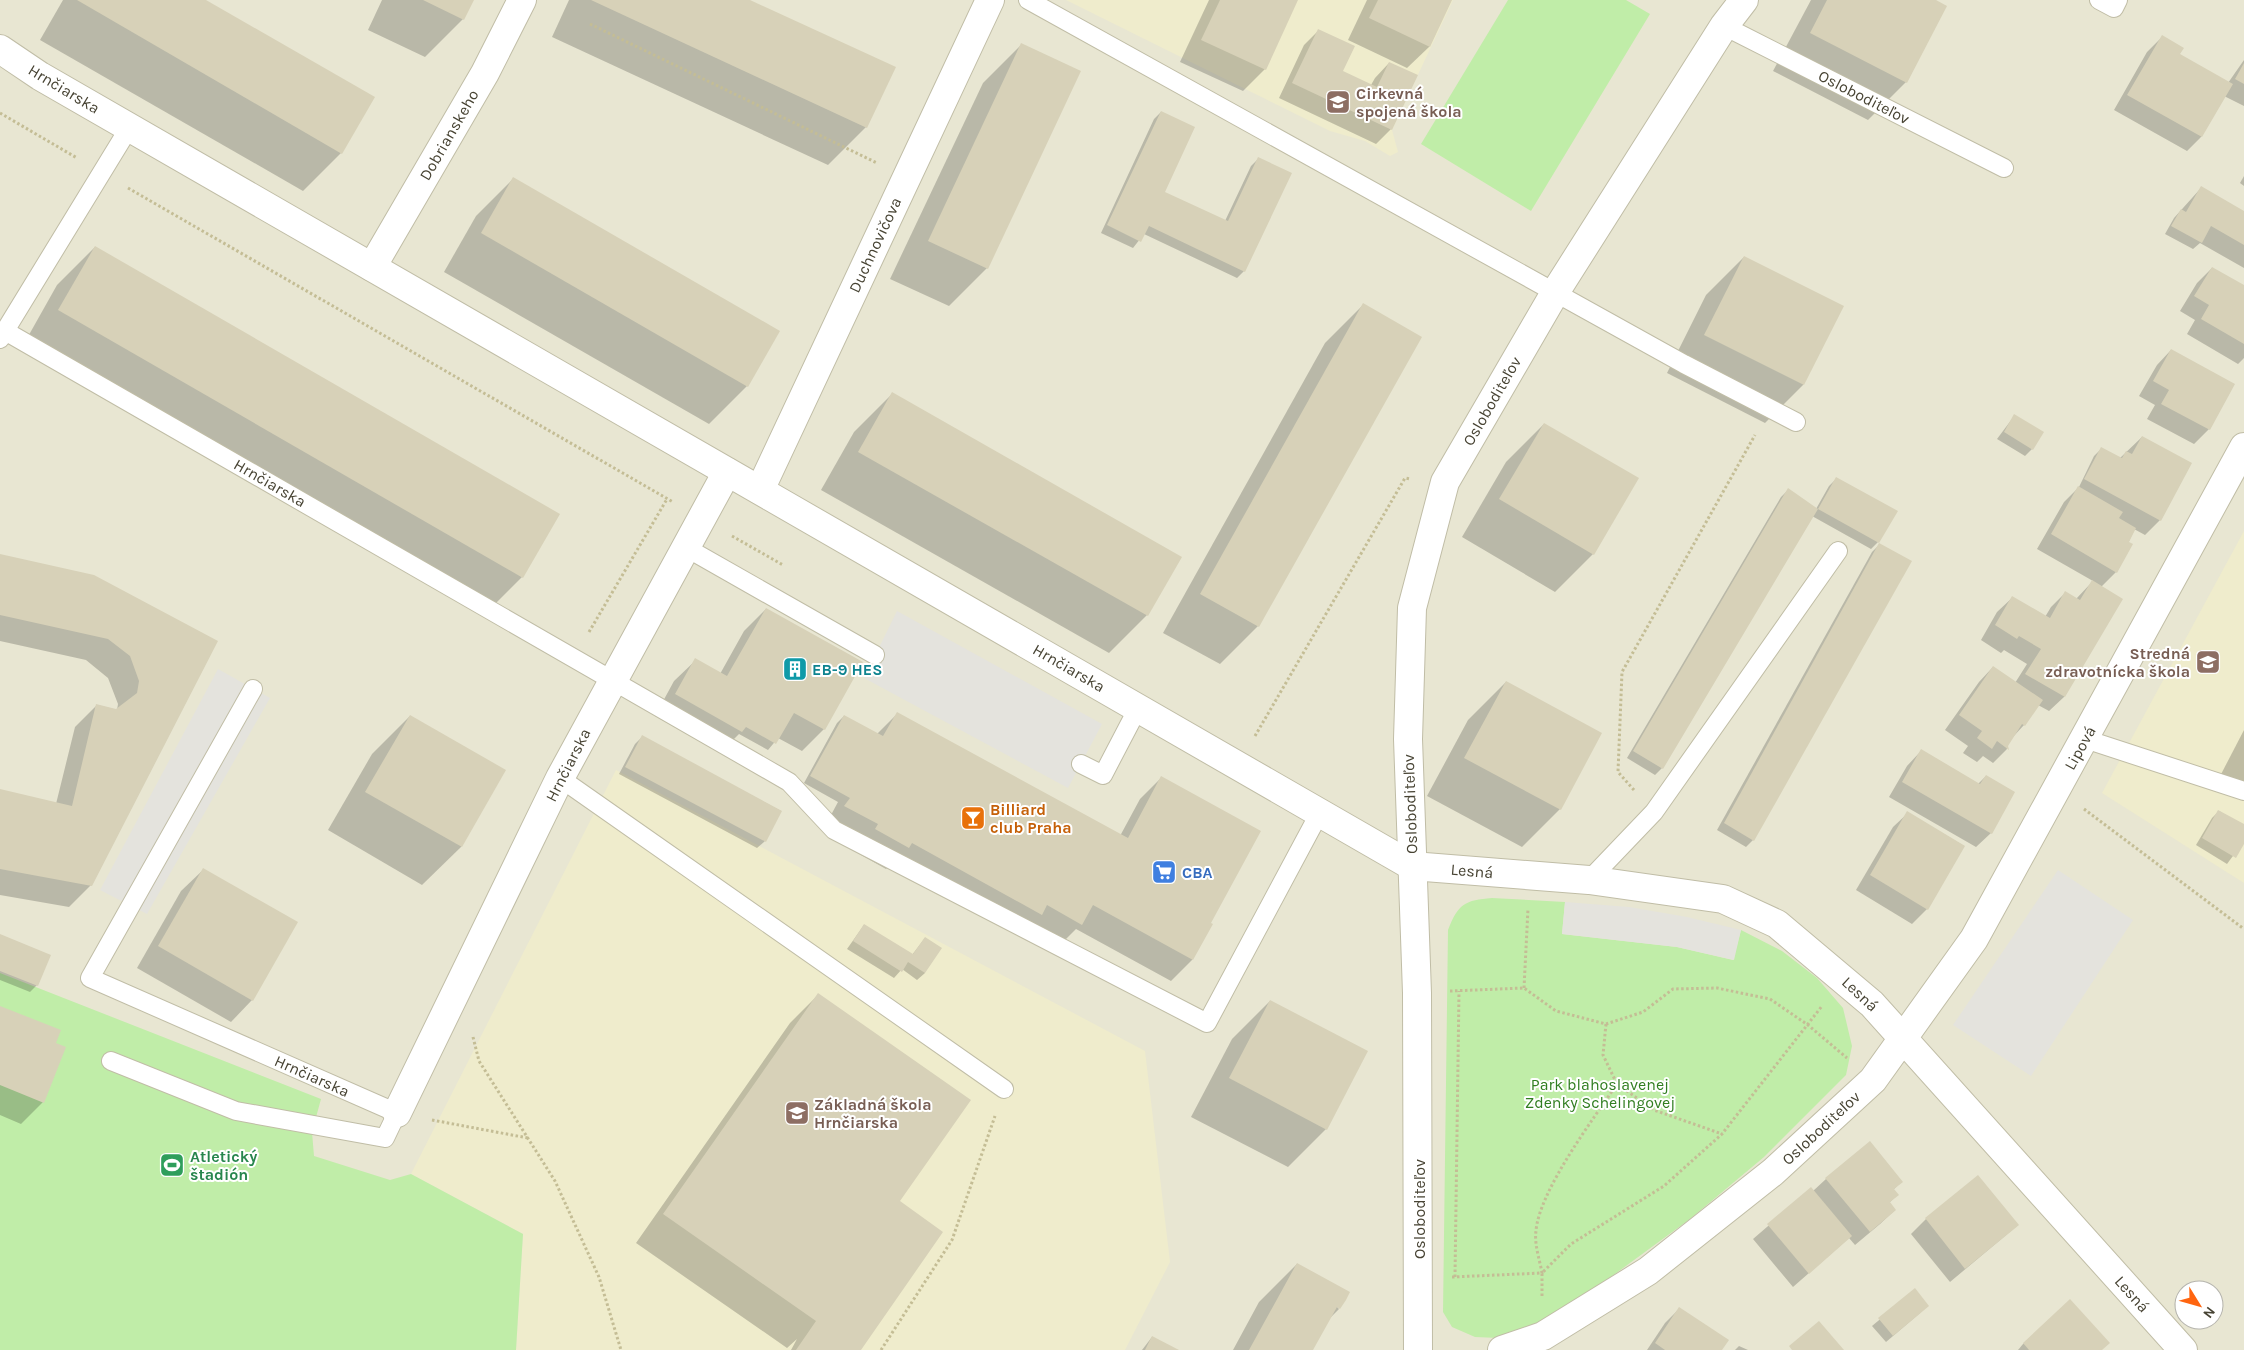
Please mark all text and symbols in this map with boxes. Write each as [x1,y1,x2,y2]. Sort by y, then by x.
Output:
street label: Hrnčiarska [25,60,103,118]
street label: Osloboditeľov [1815,66,1913,128]
place label: Cirkevná spojená škola [1356,84,1462,121]
street label: Dobrianskeho [415,86,483,184]
school or university icon: Cirkevná spojená škola [1325,89,1351,115]
street label: Duchnovičova [845,194,905,296]
street label: Osloboditeľov [1459,353,1525,449]
street label: Hrnčiarska [231,455,309,511]
street label: Hrnčiarska [1030,640,1108,696]
place label: Stredná zdravotnícka škola [2045,644,2190,681]
school or university icon: Stredná zdravotnícka škola [2195,649,2221,675]
building icon: EB-9 HES [782,656,808,682]
place label: EB-9 HES [812,660,882,679]
street label: Lipová [2060,723,2100,773]
street label: Hrnčiarska [541,725,595,805]
street label: Osloboditeľov [1399,754,1421,854]
place label: Billiard club Praha [990,800,1072,837]
bar icon: Billiard club Praha [960,805,986,831]
supermarket icon: CBA [1151,859,1177,885]
street label: Lesná [1450,860,1494,882]
place label: CBA [1182,863,1213,882]
street label: Lesná [1838,973,1882,1015]
street label: Hrnčiarska [272,1051,352,1101]
park label: Park blahoslavenej Zdenky Schelingovej [1525,1075,1675,1112]
street label: Osloboditeľov [1778,1087,1864,1169]
place label: Základná škola Hrnčiarska [814,1095,932,1132]
school or university icon: Základná škola Hrnčiarska [784,1100,810,1126]
place label: Atletický štadión [190,1147,257,1184]
sports icon: Atletický štadión [159,1152,185,1178]
street label: Osloboditeľov [1410,1159,1429,1259]
street label: Lesná [2111,1272,2153,1316]
north arrow [2174,1280,2224,1330]
text: N [2199,1303,2219,1322]

